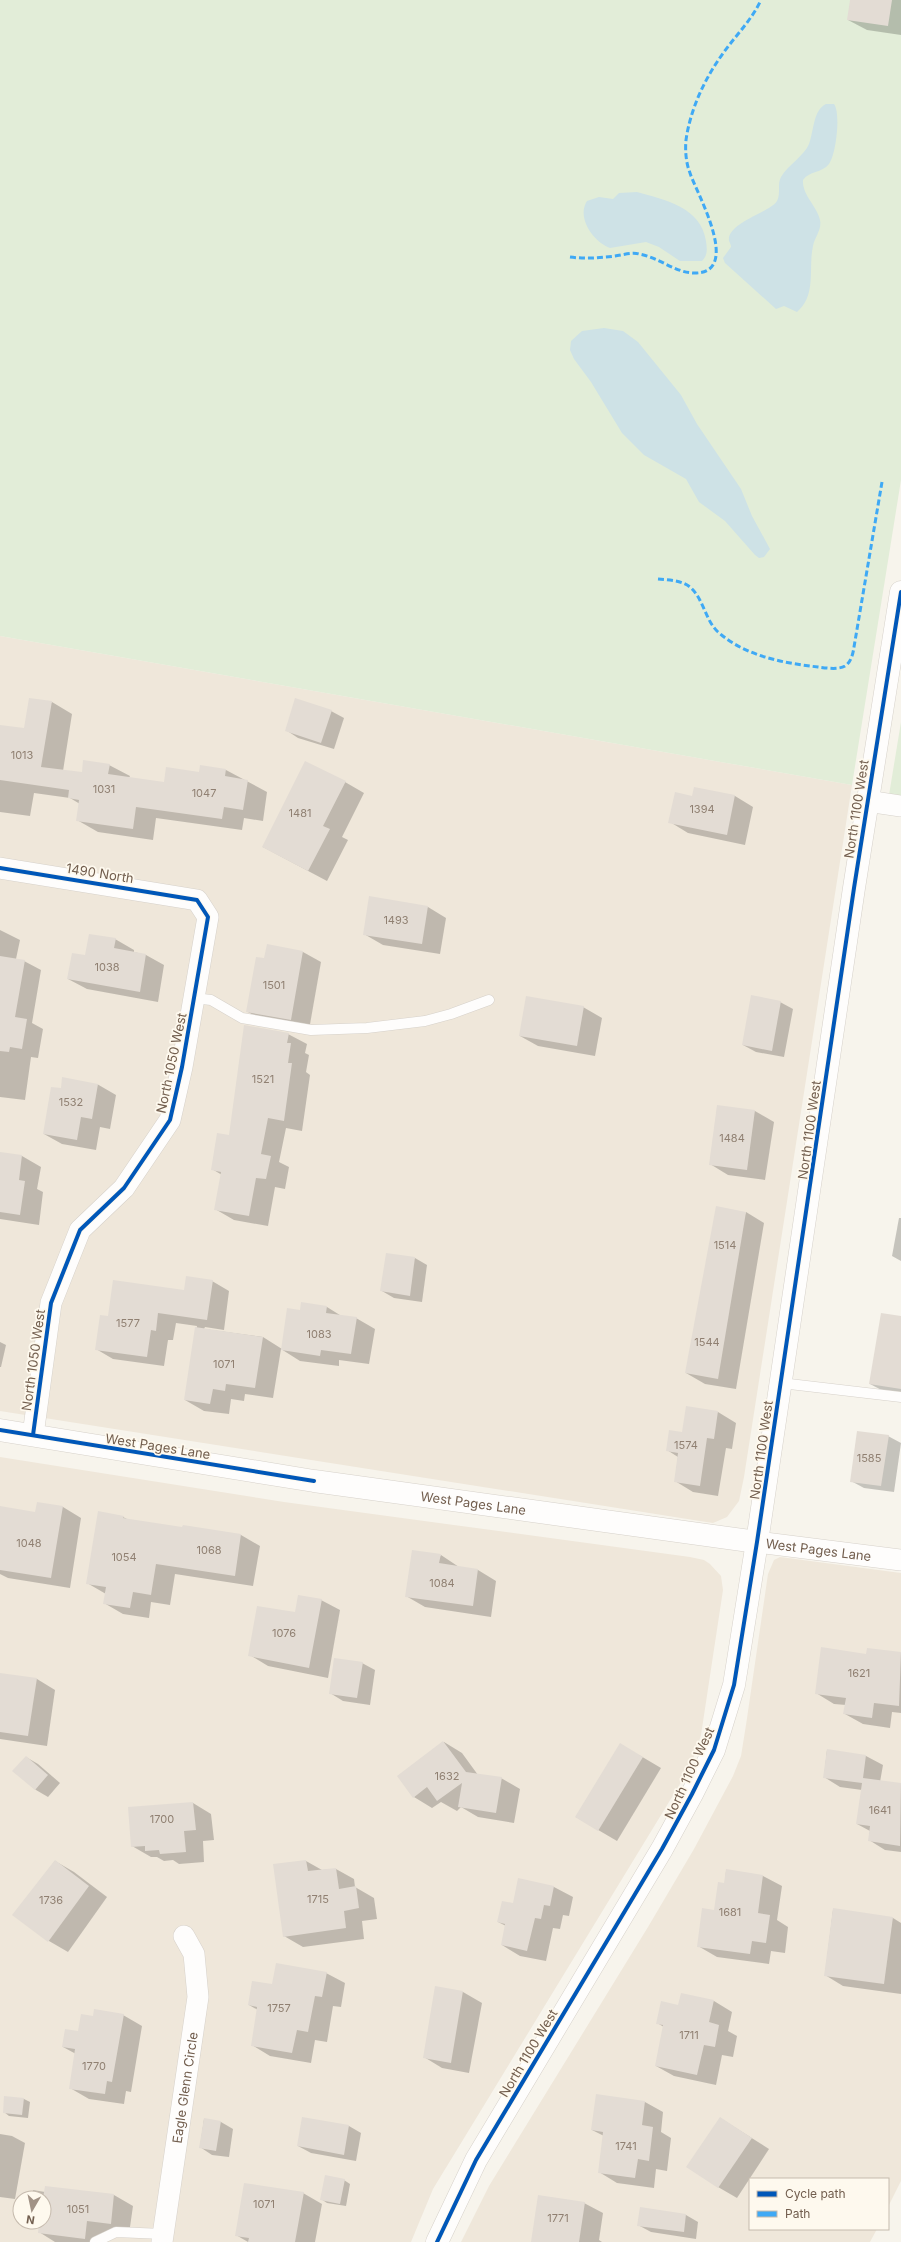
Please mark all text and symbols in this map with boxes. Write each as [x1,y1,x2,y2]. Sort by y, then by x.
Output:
house number: 1013 [11,748,34,762]
street label: North 1100 West [840,758,872,860]
house number: 1031 [93,782,115,796]
house number: 1047 [192,786,216,800]
house number: 1394 [689,802,715,816]
house number: 1481 [289,806,311,820]
street label: 1490 North [65,860,135,886]
house number: 1493 [383,913,409,927]
house number: 1038 [94,960,120,974]
house number: 1501 [263,978,285,992]
street label: North 1050 West [153,1011,189,1115]
house number: 1521 [252,1072,274,1086]
street label: North 1100 West [794,1079,824,1181]
house number: 1532 [59,1095,83,1109]
house number: 1484 [719,1131,745,1145]
house number: 1514 [714,1238,736,1252]
street label: North 1050 West [18,1308,48,1412]
house number: 1577 [116,1316,140,1330]
house number: 1083 [306,1327,332,1341]
house number: 1544 [694,1335,720,1349]
house number: 1071 [213,1357,235,1371]
street label: North 1100 West [746,1399,776,1501]
street label: West Pages Lane [104,1430,212,1462]
house number: 1574 [674,1438,698,1452]
house number: 1585 [857,1451,882,1465]
street label: West Pages Lane [420,1488,527,1518]
street label: West Pages Lane [765,1535,872,1564]
house number: 1048 [16,1536,42,1550]
house number: 1068 [196,1543,222,1557]
house number: 1054 [111,1550,137,1564]
house number: 1084 [429,1576,455,1590]
house number: 1076 [272,1626,296,1640]
house number: 1621 [848,1666,870,1680]
street label: North 1100 West [661,1724,717,1822]
house number: 1632 [435,1769,459,1783]
house number: 1641 [869,1803,891,1817]
house number: 1700 [150,1812,174,1826]
house number: 1715 [307,1892,329,1906]
house number: 1736 [39,1893,63,1907]
house number: 1681 [719,1905,741,1919]
house number: 1757 [267,2001,291,2015]
street label: North 1100 West [495,2006,561,2100]
house number: 1711 [679,2028,699,2042]
street label: Eagle Glenn Circle [169,2031,201,2144]
house number: 1770 [82,2059,106,2073]
house number: 1741 [615,2139,637,2153]
legend [749,2178,889,2230]
text: Cycle path [785,2186,846,2201]
north arrow [12,2190,52,2230]
house number: 1071 [253,2197,275,2211]
house number: 1051 [67,2202,89,2216]
text: Path [785,2206,810,2221]
house number: 1771 [547,2211,569,2225]
text: N [25,2212,36,2227]

